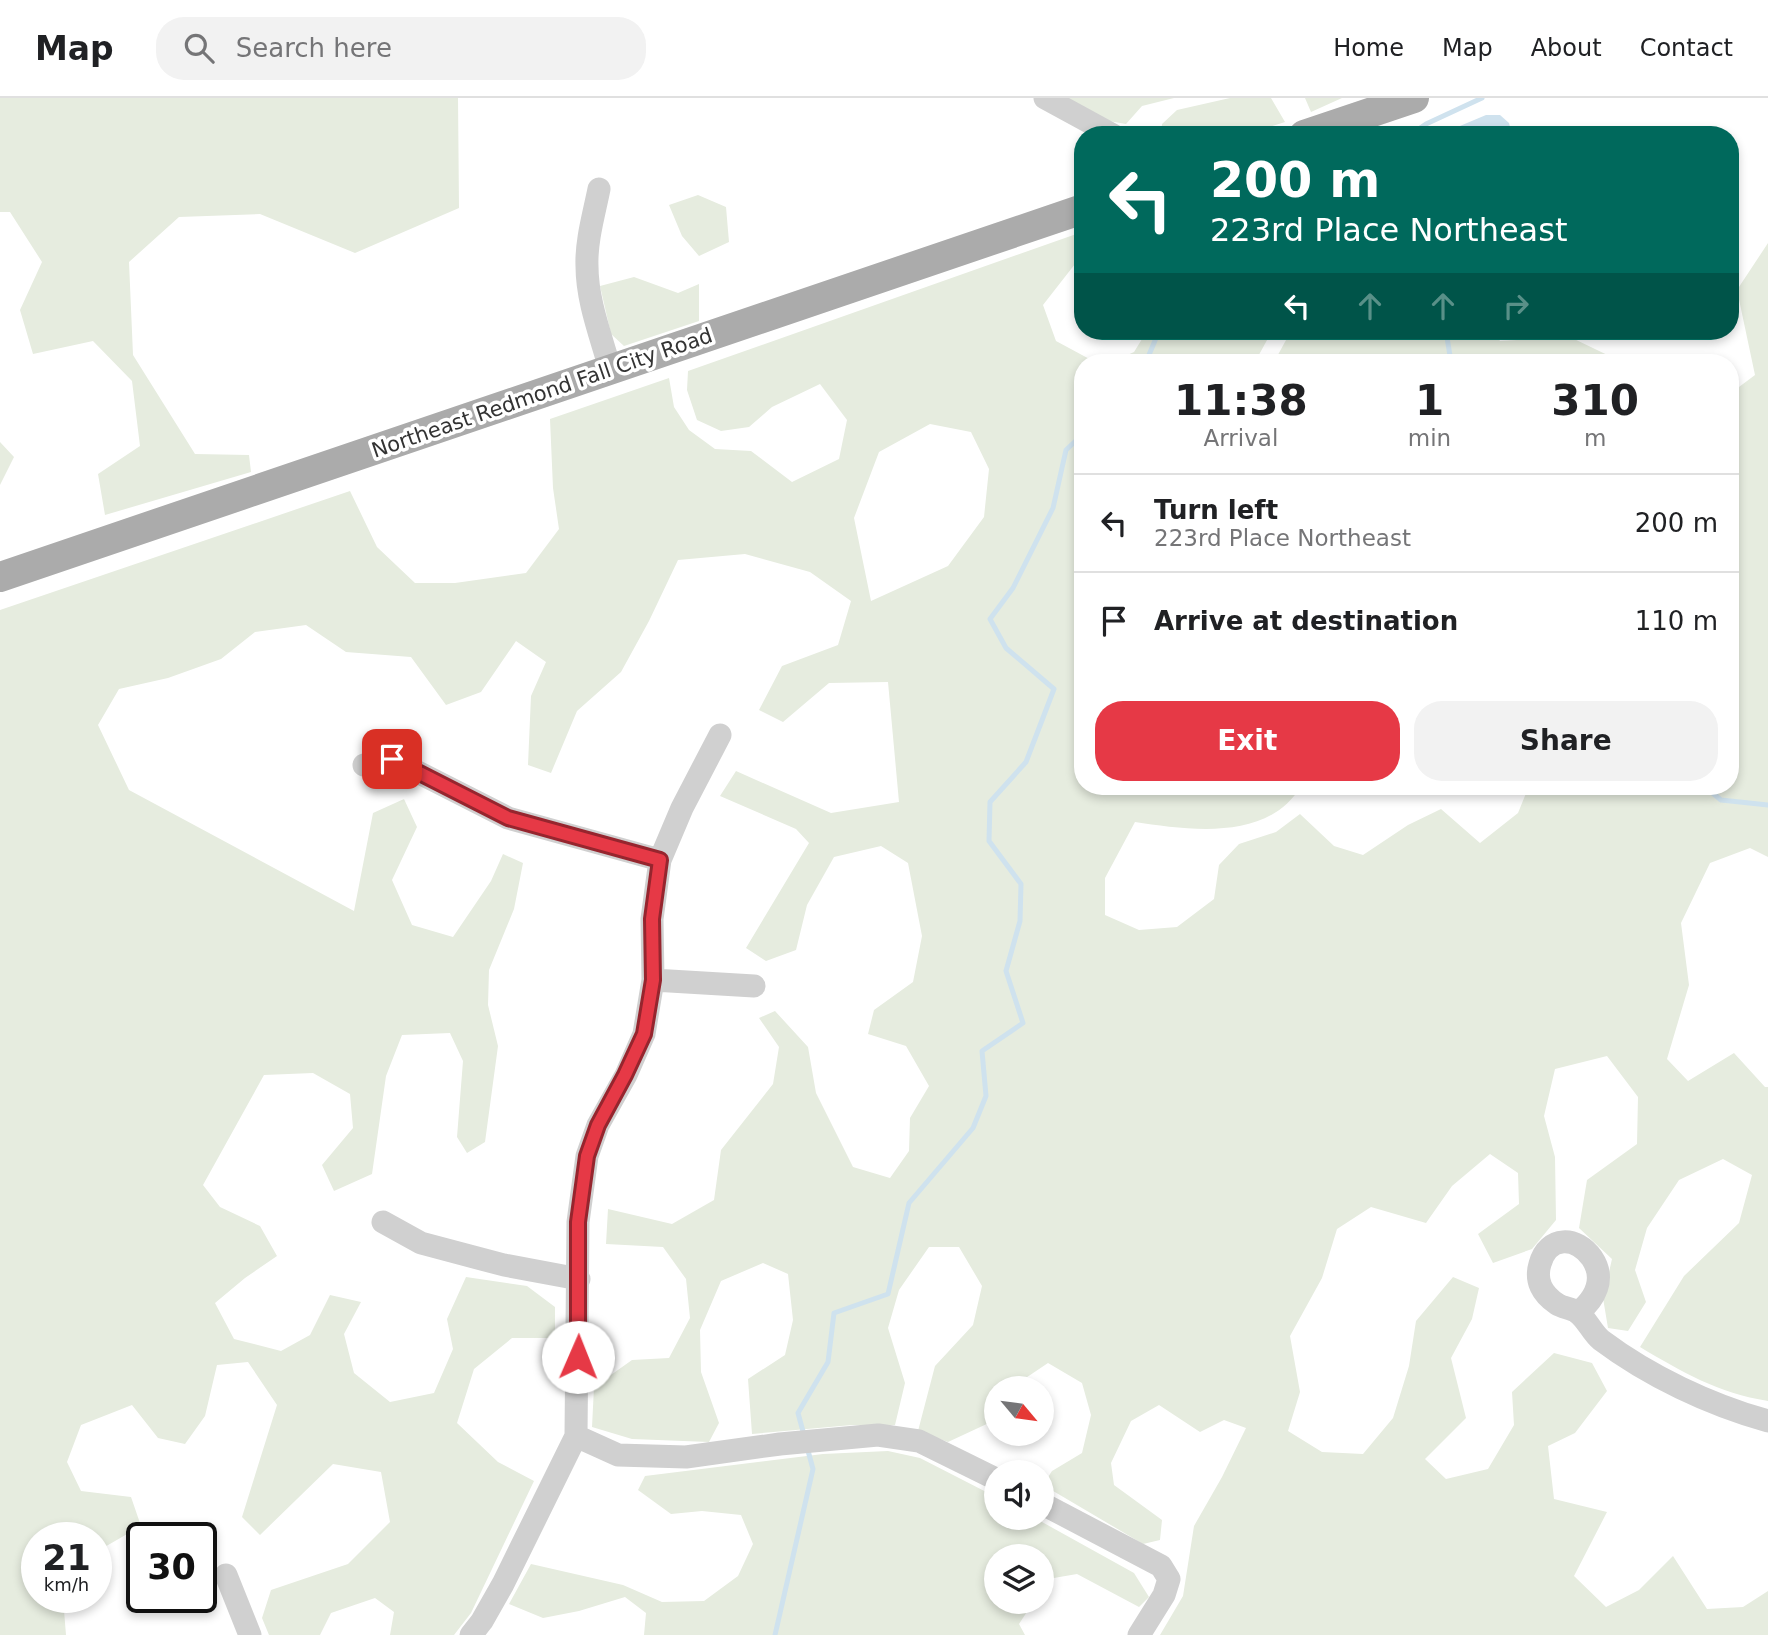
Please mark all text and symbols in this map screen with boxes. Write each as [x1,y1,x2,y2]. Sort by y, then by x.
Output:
search box [156,17,646,80]
text: Map [35,29,114,68]
icon: search [180,29,218,67]
text: Search here [236,33,392,63]
text: Home [1333,34,1404,62]
text: Map [1442,34,1493,62]
text: About [1531,34,1602,62]
text: Contact [1640,34,1733,62]
text: 200 m [1210,152,1380,209]
icon: left [1095,154,1186,245]
text: 223rd Place Northeast [1210,211,1567,249]
icon: left [1278,287,1316,325]
icon: ahead [1351,287,1389,325]
icon: ahead [1424,287,1462,325]
icon: right [1497,287,1535,325]
street label: Northeast Redmond Fall City Road [368,323,716,463]
text: 11:38 [1174,376,1308,425]
text: 1 [1415,376,1444,425]
text: 310 [1551,376,1639,425]
text: Arrival [1204,425,1278,451]
text: min [1408,425,1451,451]
text: m [1584,425,1606,451]
text: Turn left [1154,495,1278,525]
icon: left [1095,504,1133,542]
text: 200 m [1635,508,1718,538]
text: 223rd Place Northeast [1154,525,1411,551]
icon: arrive [1095,602,1133,640]
text: Arrive at destination [1154,606,1458,636]
text: 110 m [1635,606,1718,636]
button: Exit [1095,701,1400,781]
button: Share [1414,701,1718,781]
pin [362,729,422,789]
icon: arrive [373,740,411,778]
position arrow [541,1320,615,1394]
north arrow [984,1376,1054,1446]
map controls [984,1376,1054,1614]
button: sound [984,1460,1054,1530]
speed limit sign: 30 [126,1522,217,1613]
text: 21 [42,1538,91,1578]
button: layers [984,1544,1054,1614]
text: km/h [44,1574,89,1595]

